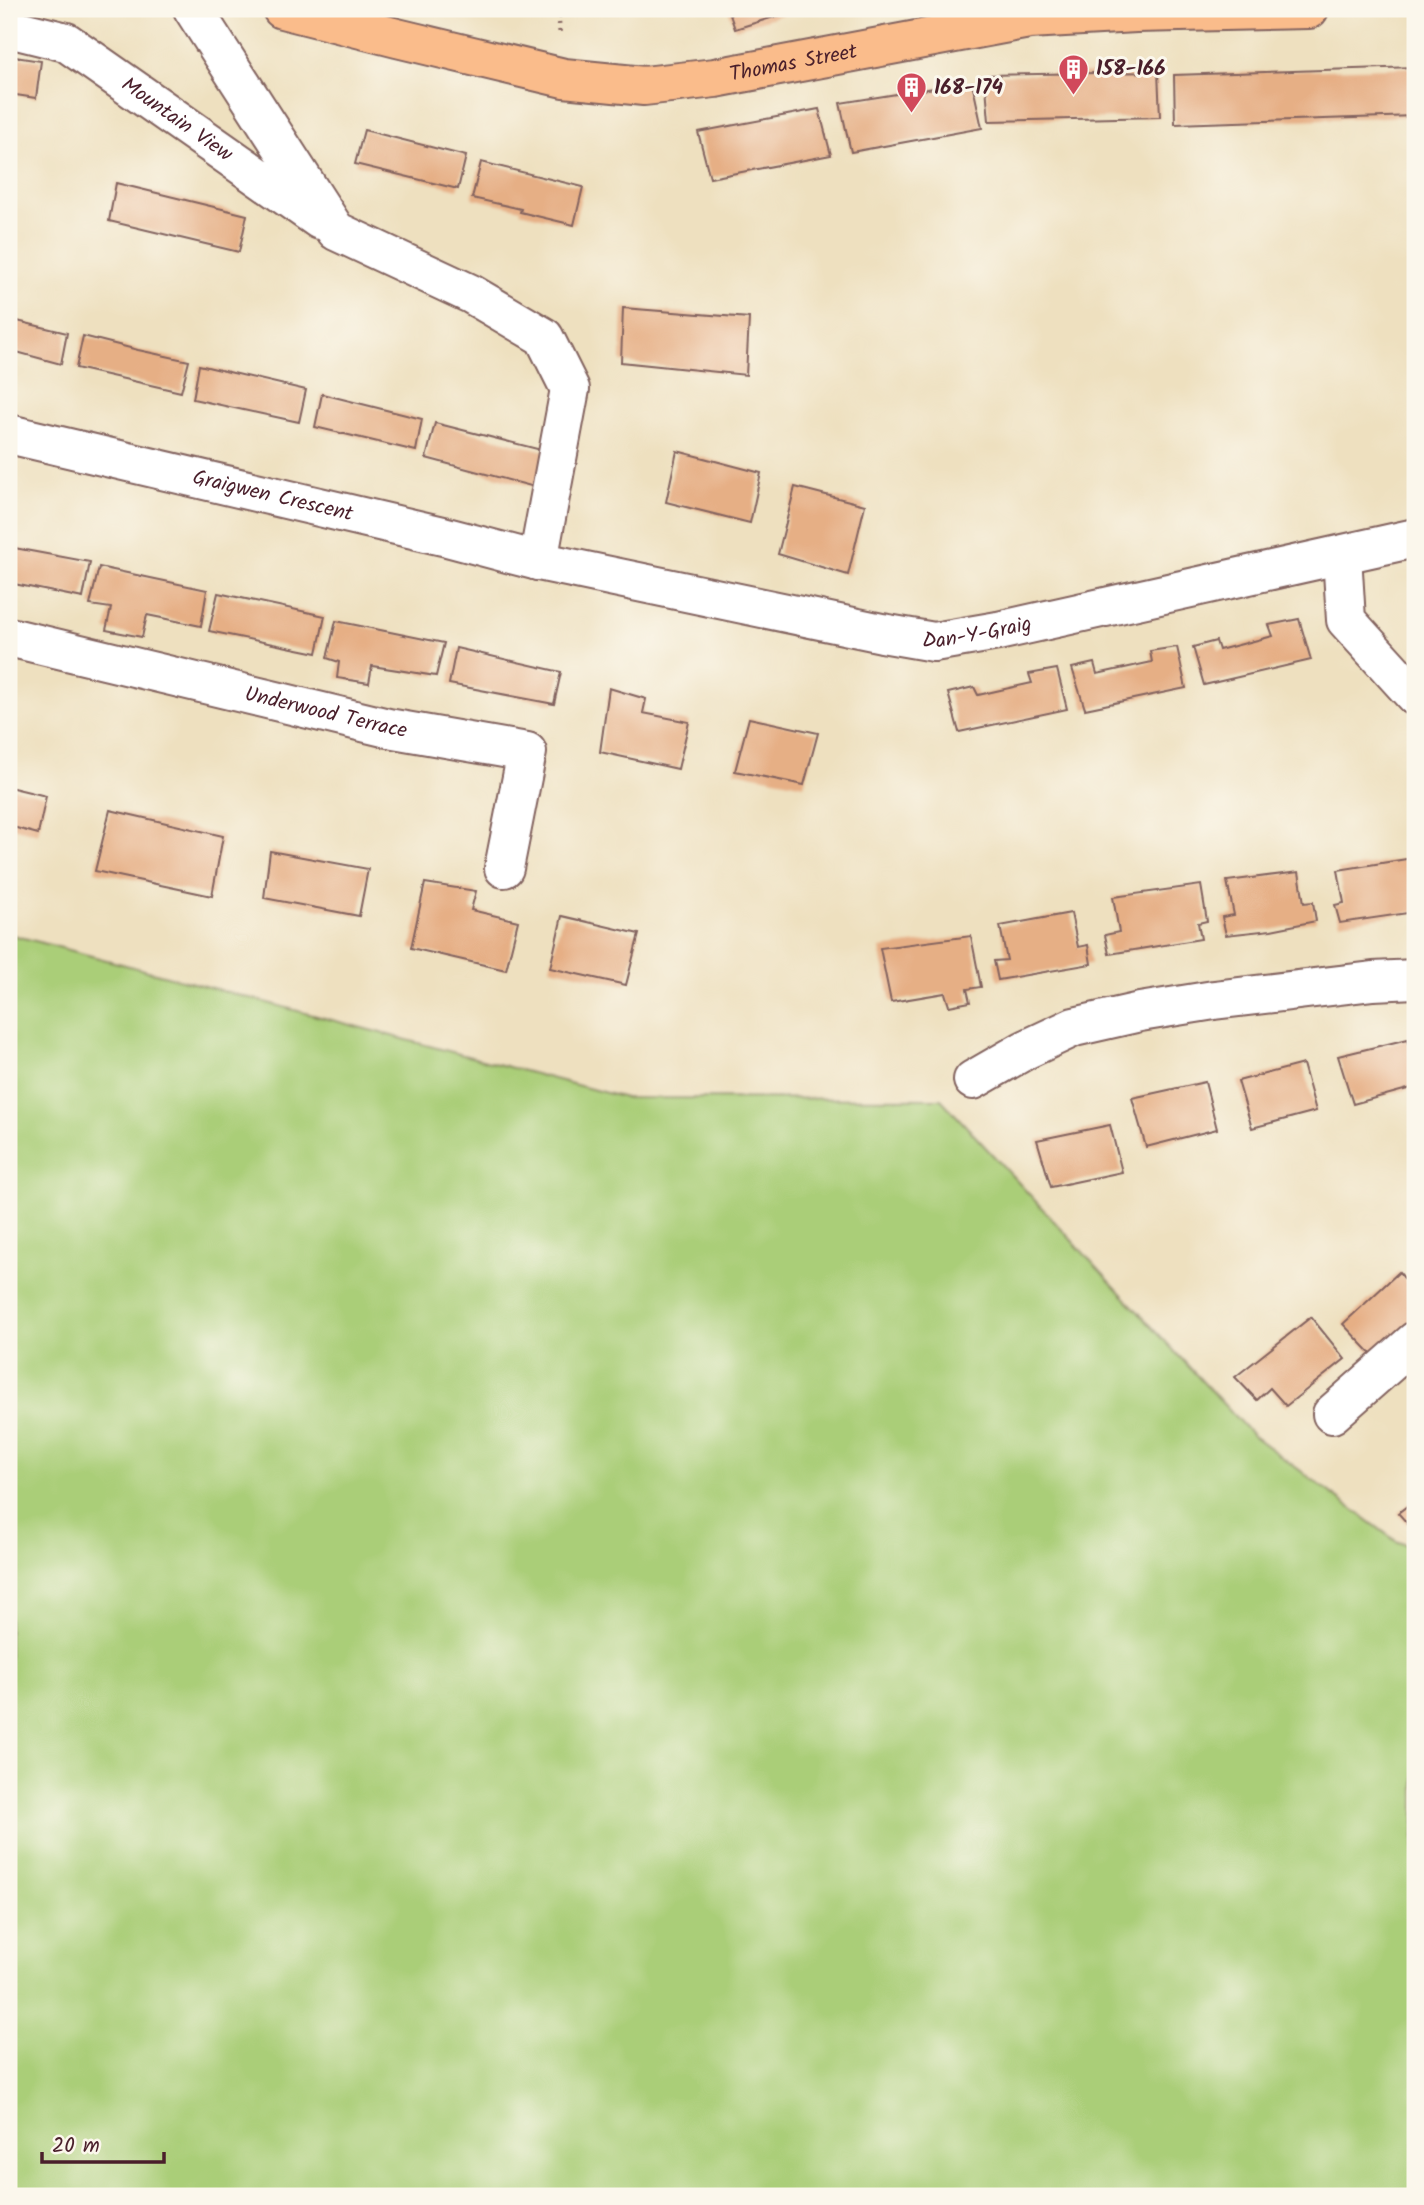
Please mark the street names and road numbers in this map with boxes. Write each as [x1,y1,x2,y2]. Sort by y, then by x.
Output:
street label: Thomas Street [727,35,861,91]
street label: Mountain View [114,69,240,171]
street label: Graigwen Crescent [189,461,357,531]
street label: Dan-Y-Graig [920,607,1035,659]
street label: Underwood Terrace [241,678,410,748]

